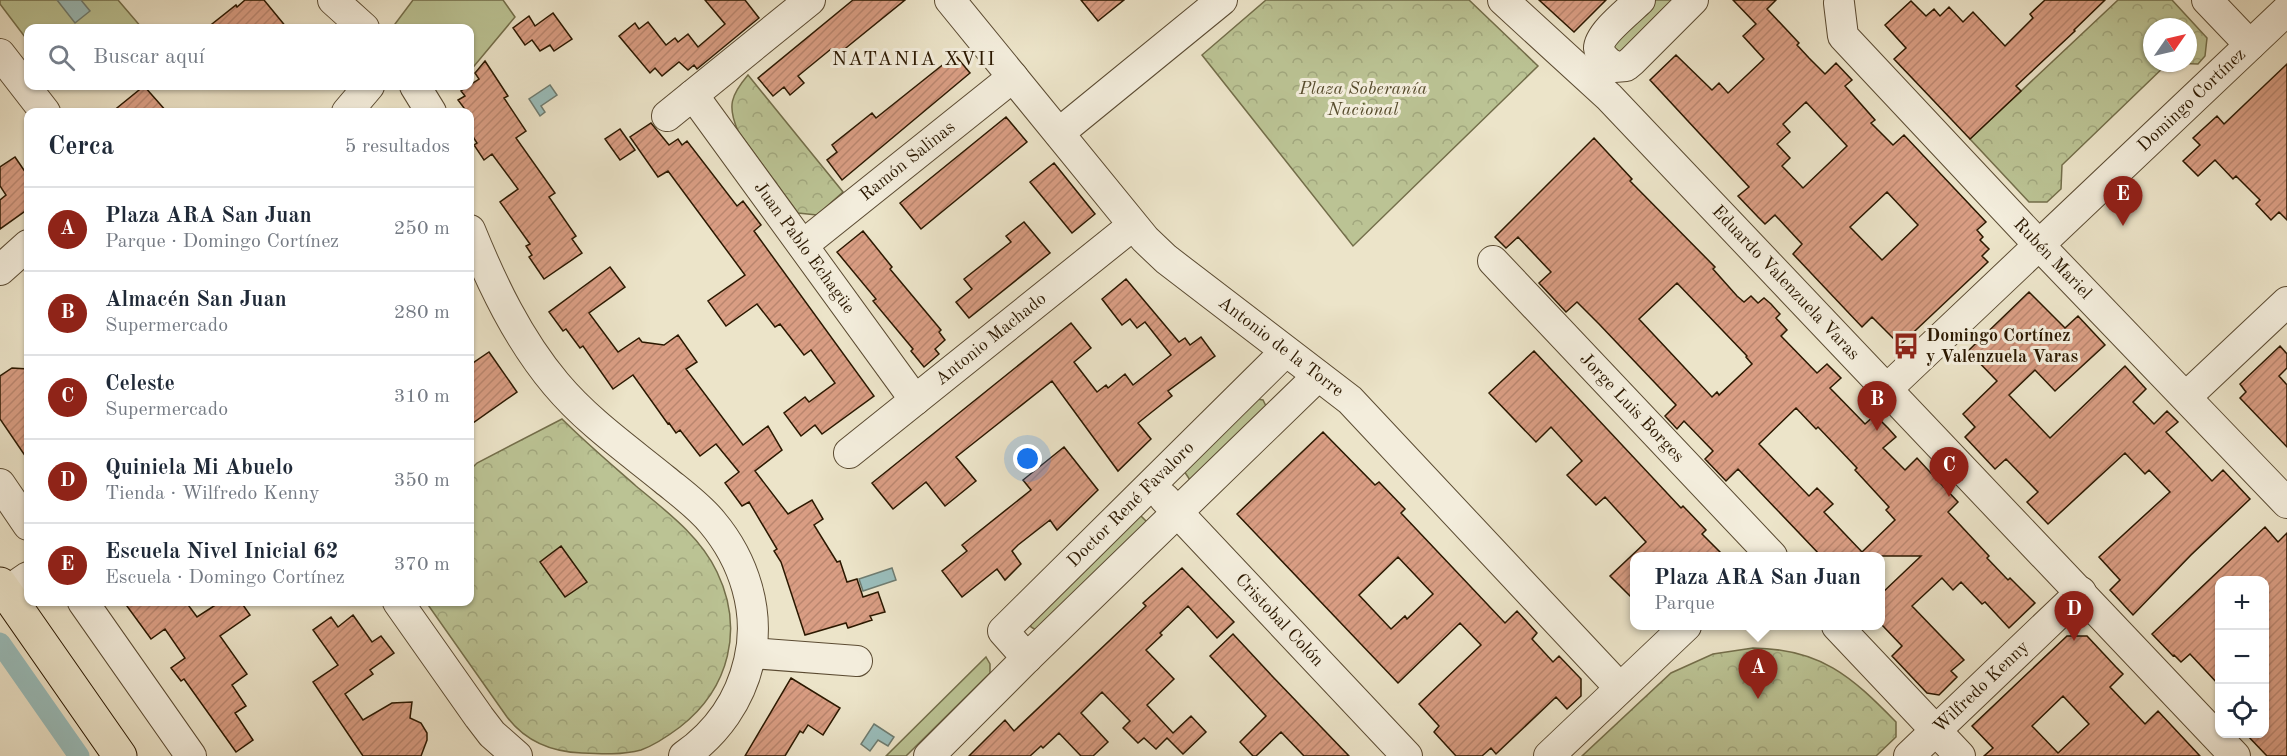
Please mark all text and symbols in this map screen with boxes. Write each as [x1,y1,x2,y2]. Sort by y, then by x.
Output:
north arrow [2143,18,2197,72]
search box [24,24,474,90]
icon: search [45,41,78,74]
street label: Domingo Cortínez [2134,45,2249,155]
text: Buscar aquí [93,46,205,68]
district label: NATANIA XVII [832,50,996,70]
park label: Plaza Soberanía Nacional [1298,80,1427,119]
street label: Ramón Salinas [857,118,959,205]
text: Cerca [48,134,114,160]
text: 5 resultados [345,137,450,157]
pin: E [2104,176,2142,226]
street label: Juan Pablo Echagüe [750,179,858,317]
street label: Eduardo Valenzuela Varas [1708,202,1863,364]
text: Plaza ARA San Juan [105,205,312,227]
street label: Rubén Mariel [2010,215,2095,303]
text: A [60,219,75,239]
text: 250 m [394,219,450,239]
text: Parque · Domingo Cortínez [105,232,339,252]
text: Almacén San Juan [105,289,287,311]
street label: Antonio Machado [932,289,1050,389]
street label: Antonio de la Torre [1215,293,1347,400]
text: B [60,303,75,323]
text: 280 m [394,303,450,323]
text: Supermercado [105,316,228,336]
place label: Domingo Cortínez y Valenzuela Varas [1926,327,2079,366]
bus stop icon: Domingo Cortínez y Valenzuela Varas [1891,331,1921,361]
street label: Jorge Luis Borges [1576,350,1688,466]
text: Celeste [105,373,175,395]
pin: B [1858,382,1896,431]
text: C [61,387,74,407]
text: 310 m [394,387,450,407]
text: Supermercado [105,400,228,420]
street label: Doctor René Favaloro [1064,438,1198,571]
your location [1013,444,1042,473]
pin: C [1930,448,1968,497]
text: Quiniela Mi Abuelo [105,457,293,479]
text: D [60,471,75,491]
text: 350 m [394,471,450,491]
text: Tienda · Wilfredo Kenny [105,484,320,504]
text: Escuela Nivel Inicial 62 [105,541,338,563]
popup [1630,552,1885,630]
text: E [61,555,74,575]
text: 370 m [394,555,450,575]
text: Plaza ARA San Juan [1654,567,1861,589]
text: Escuela · Domingo Cortínez [105,568,345,588]
street label: Cristobal Colón [1232,570,1327,670]
map controls [2215,576,2269,738]
button: + [2215,576,2269,630]
pin: D [2054,592,2094,641]
text: Parque [1654,594,1715,614]
button: − [2215,630,2269,684]
street label: Wilfredo Kenny [1930,637,2033,736]
pin: A [1738,650,1778,699]
button: locate [2215,684,2269,738]

